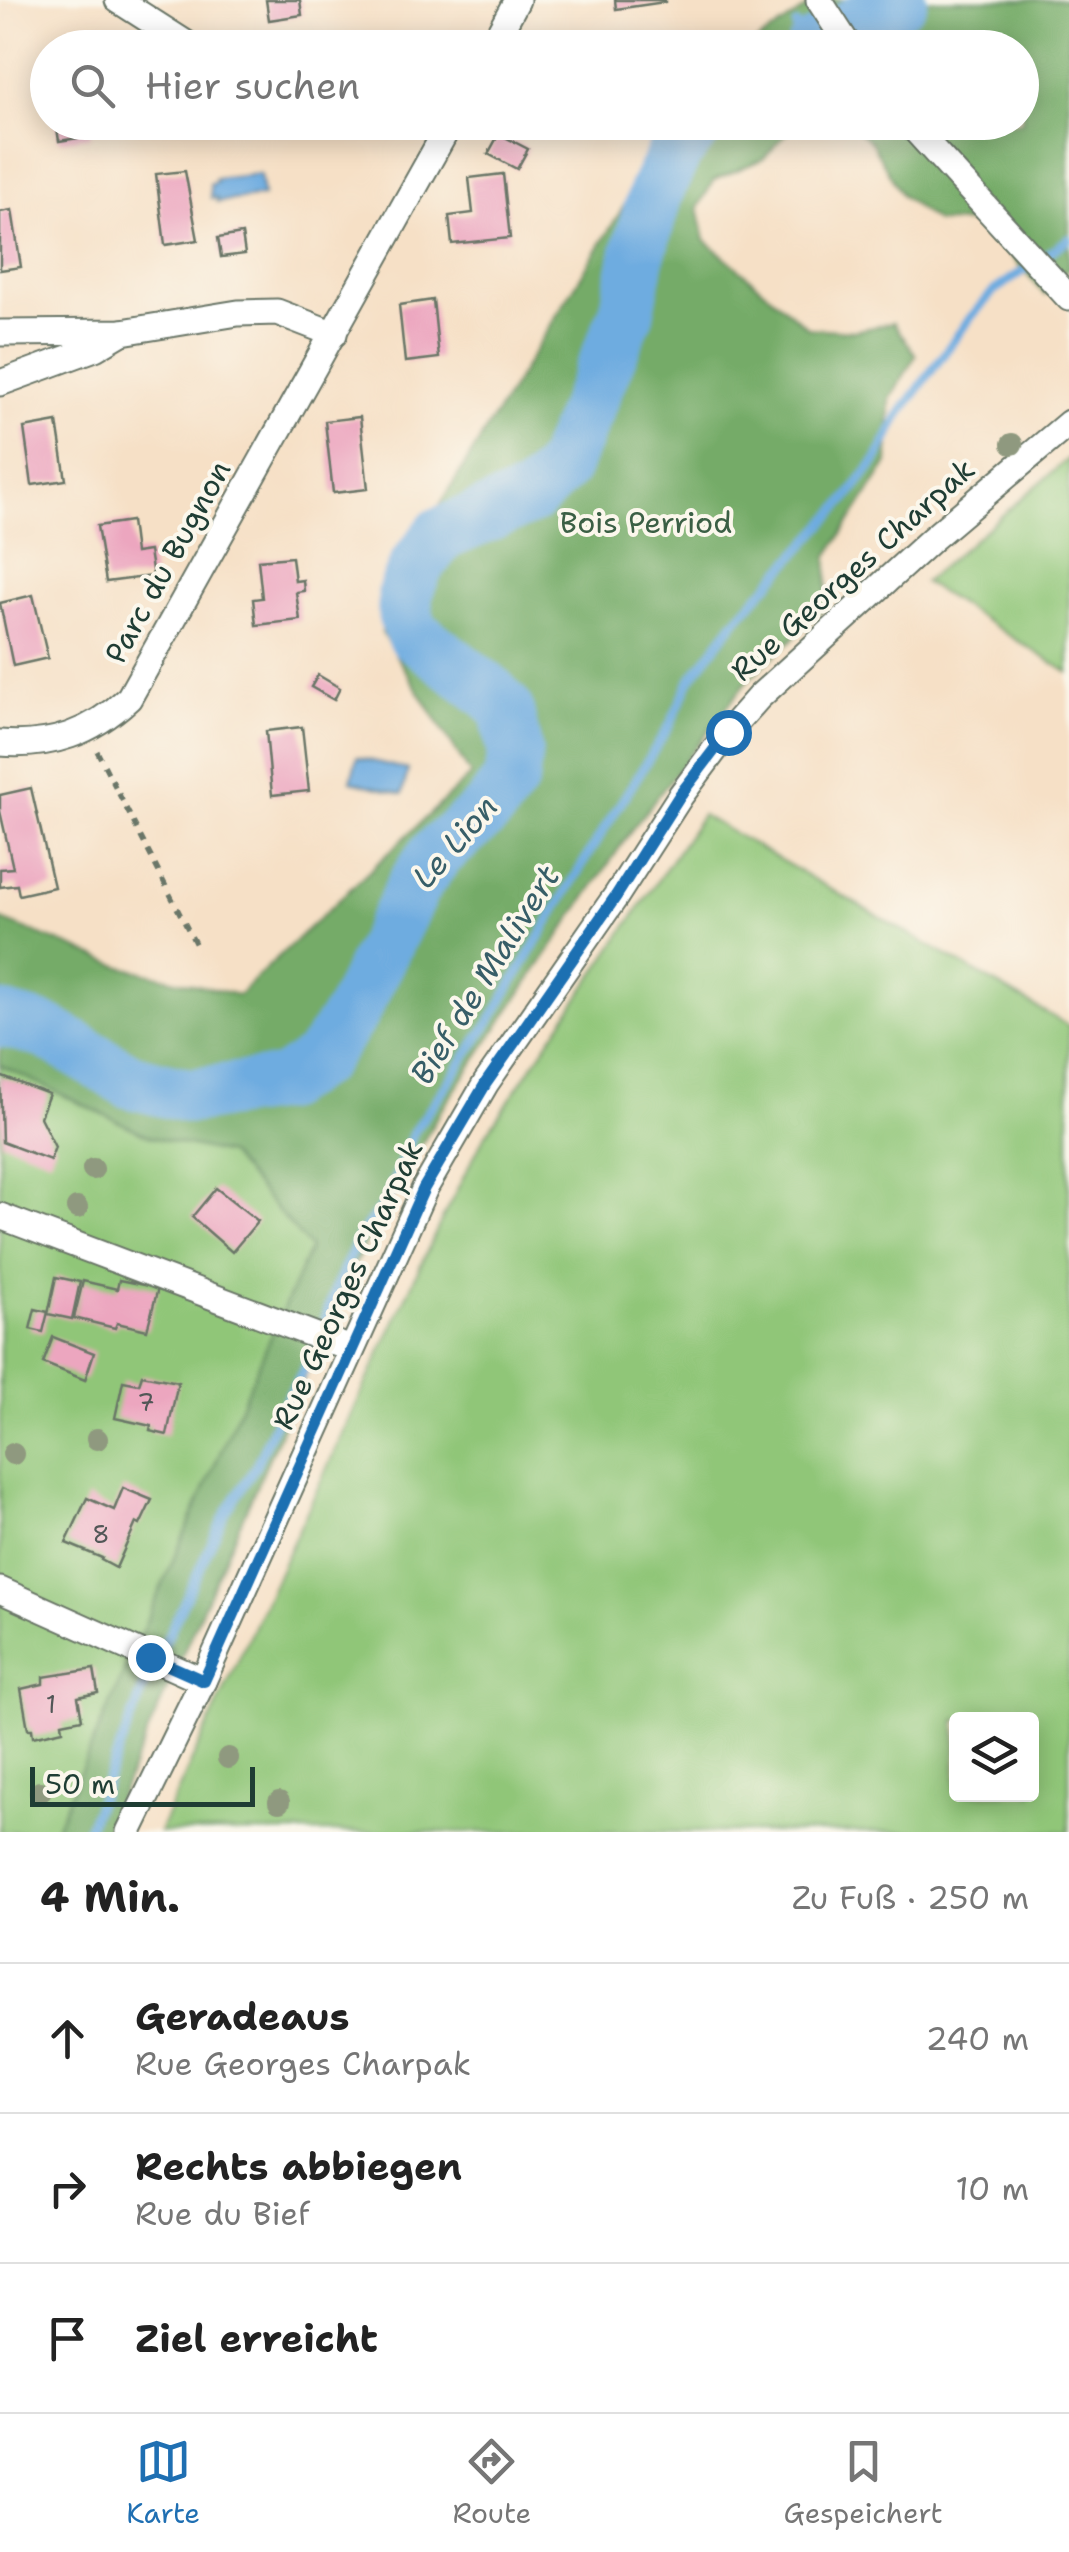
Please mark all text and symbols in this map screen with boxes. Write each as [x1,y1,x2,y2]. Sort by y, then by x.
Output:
search box [30,30,1039,140]
icon: search [65,58,120,113]
text: Hier suchen [145,60,360,111]
street label: Rue Georges Charpak [722,449,983,690]
street label: Parc du Bugnon [95,453,240,670]
park label: Bois Perriod [560,502,732,543]
route start [706,710,752,756]
water label: Le Lion [402,786,507,897]
water label: Bief de Malivert [400,857,569,1092]
street label: Rue Georges Charpak [262,1133,433,1436]
house number: 7 [137,1385,155,1419]
house number: 8 [92,1517,110,1551]
route end [128,1635,174,1681]
house number: 1 [46,1687,56,1721]
map controls [949,1712,1039,1802]
button: layers [949,1712,1039,1802]
scale bar [30,1762,255,1806]
text: 50 m [45,1765,115,1803]
text: 4 Min. [40,1869,180,1925]
text: Zu Fuß · 250 m [792,1876,1029,1919]
text: Geradeaus [135,1991,350,2042]
icon: ahead [40,2011,95,2066]
text: 240 m [926,2017,1029,2060]
text: Rue Georges Charpak [135,2042,471,2085]
text: Rechts abbiegen [135,2141,462,2192]
icon: right [40,2161,95,2216]
text: 10 m [956,2167,1029,2210]
text: Rue du Bief [135,2192,310,2235]
icon: arrive [40,2311,95,2366]
text: Ziel erreicht [135,2313,378,2364]
tab: Karte [126,2434,200,2532]
tab: Route [452,2434,531,2532]
tab: Gespeichert [784,2434,943,2532]

